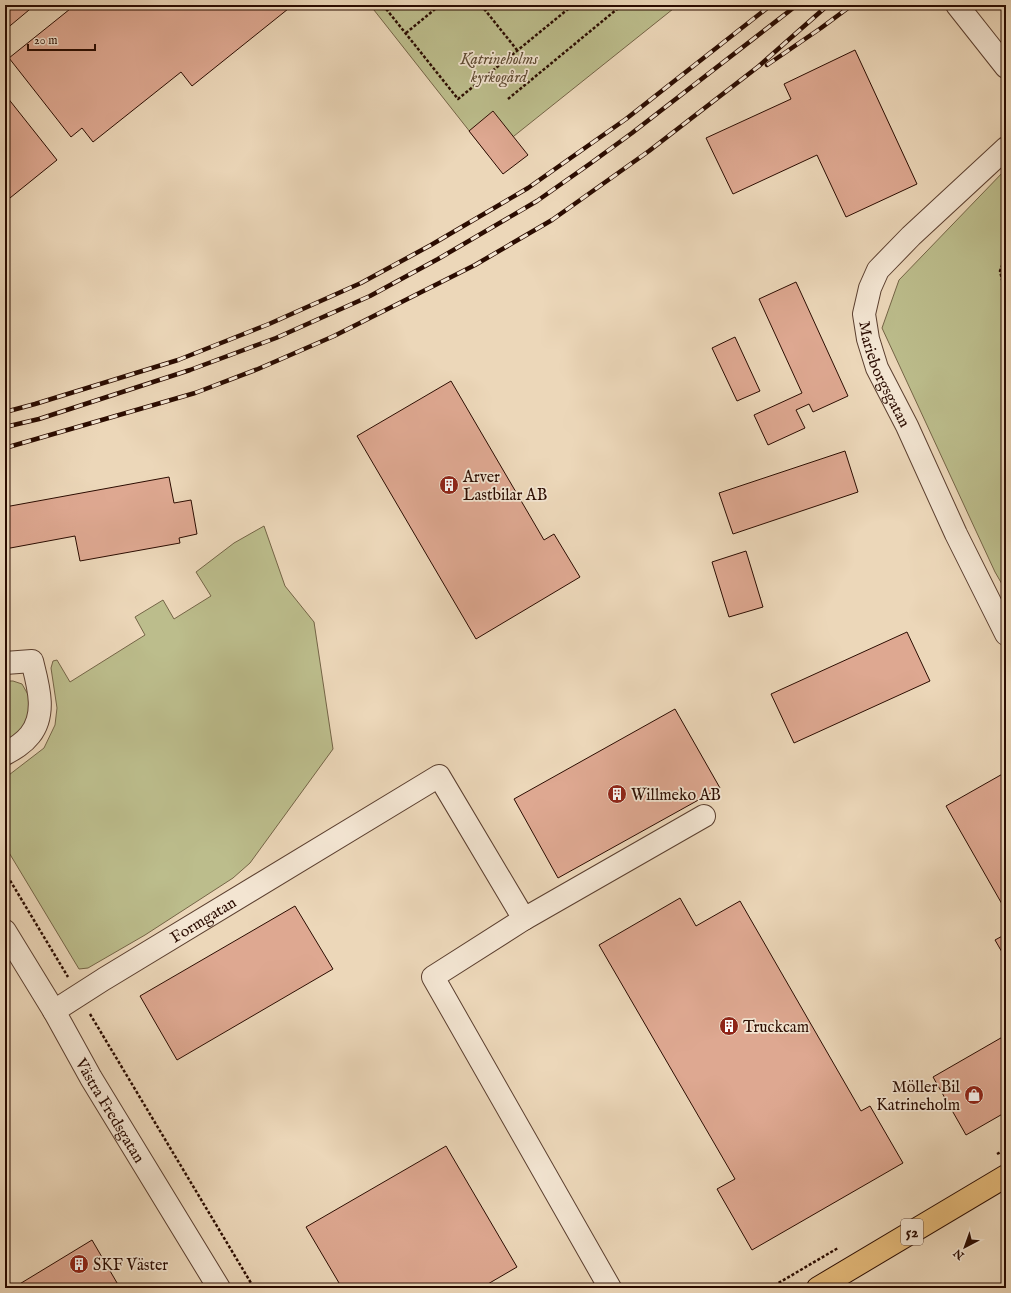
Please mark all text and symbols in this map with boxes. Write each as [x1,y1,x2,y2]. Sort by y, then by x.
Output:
scale bar [28,26,95,52]
text: 20 m [34,33,57,48]
park label: Katrineholms kyrkogård [459,50,538,88]
street label: Marieborgsgatan [853,320,914,431]
place label: Arver Lastbilar AB [462,468,547,506]
building icon: Arver Lastbilar AB [438,474,460,496]
building icon: Willmeko AB [606,783,628,805]
place label: Willmeko AB [631,786,721,806]
street label: Formgatan [167,893,241,948]
building icon: Truckcam [718,1015,740,1037]
place label: Truckcam [743,1018,809,1038]
street label: Västra Fredsgatan [70,1054,149,1167]
place label: Möller Bil Katrineholm [876,1078,961,1116]
shop icon: Möller Bil Katrineholm [963,1084,985,1106]
road number: 52 [901,1219,923,1245]
north arrow [945,1227,985,1267]
text: N [951,1245,968,1263]
building icon: SKF Väster [68,1253,90,1275]
place label: SKF Väster [93,1256,168,1276]

